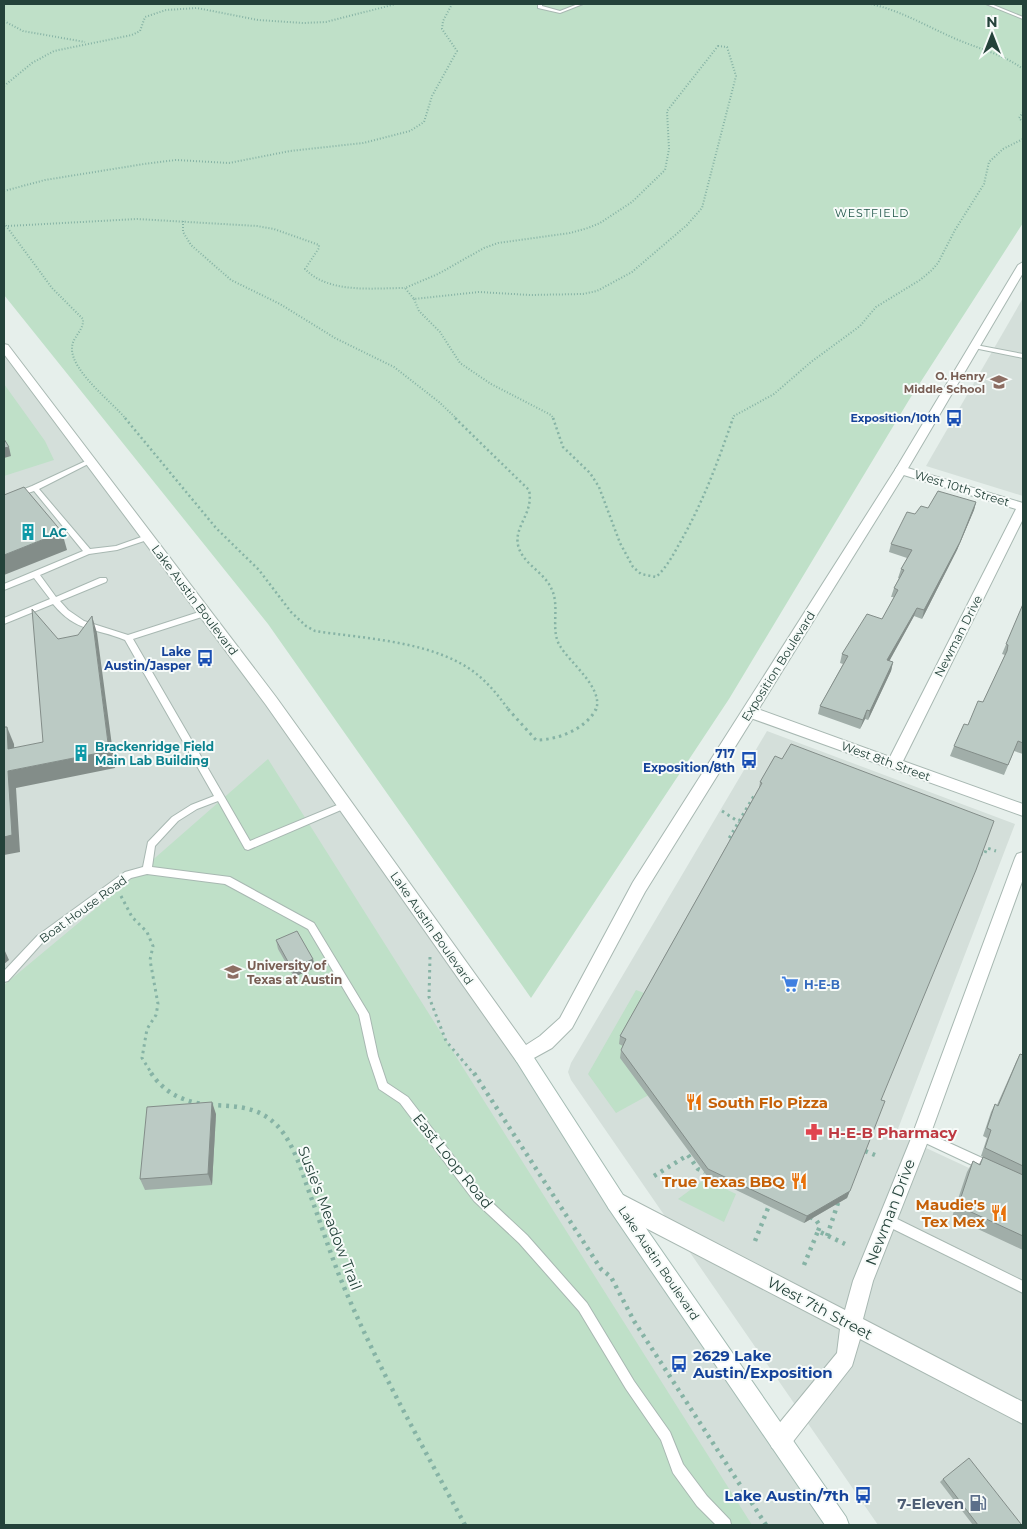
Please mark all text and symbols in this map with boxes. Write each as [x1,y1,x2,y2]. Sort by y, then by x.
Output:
north arrow [967,10,1017,60]
text: N [986,13,998,31]
district label: WESTFIELD [835,206,909,220]
place label: O. Henry Middle School [904,369,985,396]
school or university icon: O. Henry Middle School [989,372,1009,392]
bus stop icon: Exposition/10th [944,408,964,428]
place label: Exposition/10th [850,411,940,425]
street label: West 10th Street [913,466,1011,510]
building icon: LAC [18,522,38,542]
place label: LAC [42,525,67,540]
street label: Lake Austin Boulevard [149,542,241,658]
street label: Newman Drive [931,593,985,679]
street label: Exposition Boulevard [738,608,818,724]
place label: Lake Austin/Jasper [103,644,191,673]
bus stop icon: Lake Austin/Jasper [195,648,215,668]
street label: West 8th Street [839,738,933,784]
place label: Brackenridge Field Main Lab Building [95,739,214,768]
building icon: Brackenridge Field Main Lab Building [71,743,91,763]
place label: 717 Exposition/8th [643,746,736,775]
bus stop icon: 717 Exposition/8th [739,750,759,770]
street label: Lake Austin Boulevard [387,869,477,987]
street label: Boat House Road [36,872,130,946]
place label: University of Texas at Austin [247,958,342,987]
school or university icon: University of Texas at Austin [223,962,243,982]
supermarket icon: H-E-B [780,974,800,994]
place label: H-E-B [804,977,840,992]
restaurant icon: South Flo Pizza [684,1092,704,1112]
place label: South Flo Pizza [708,1093,828,1112]
street label: East Loop Road [409,1110,497,1212]
pharmacy icon: H-E-B Pharmacy [804,1122,824,1142]
place label: H-E-B Pharmacy [828,1123,958,1142]
street label: Susie's Meadow Trail [294,1143,366,1293]
street label: Newman Drive [861,1156,919,1268]
restaurant icon: True Texas BBQ [789,1171,809,1191]
place label: True Texas BBQ [662,1172,785,1191]
place label: Maudie's Tex Mex [916,1195,985,1231]
street label: Lake Austin Boulevard [615,1203,703,1323]
restaurant icon: Maudie's Tex Mex [989,1203,1009,1223]
street label: West 7th Street [764,1272,876,1344]
place label: 2629 Lake Austin/Exposition [692,1346,833,1382]
bus stop icon: 2629 Lake Austin/Exposition [669,1354,689,1374]
bus stop icon: Lake Austin/7th [853,1485,873,1505]
place label: Lake Austin/7th [724,1486,849,1505]
fuel station icon: 7-Eleven [968,1493,988,1513]
place label: 7-Eleven [897,1494,964,1513]

